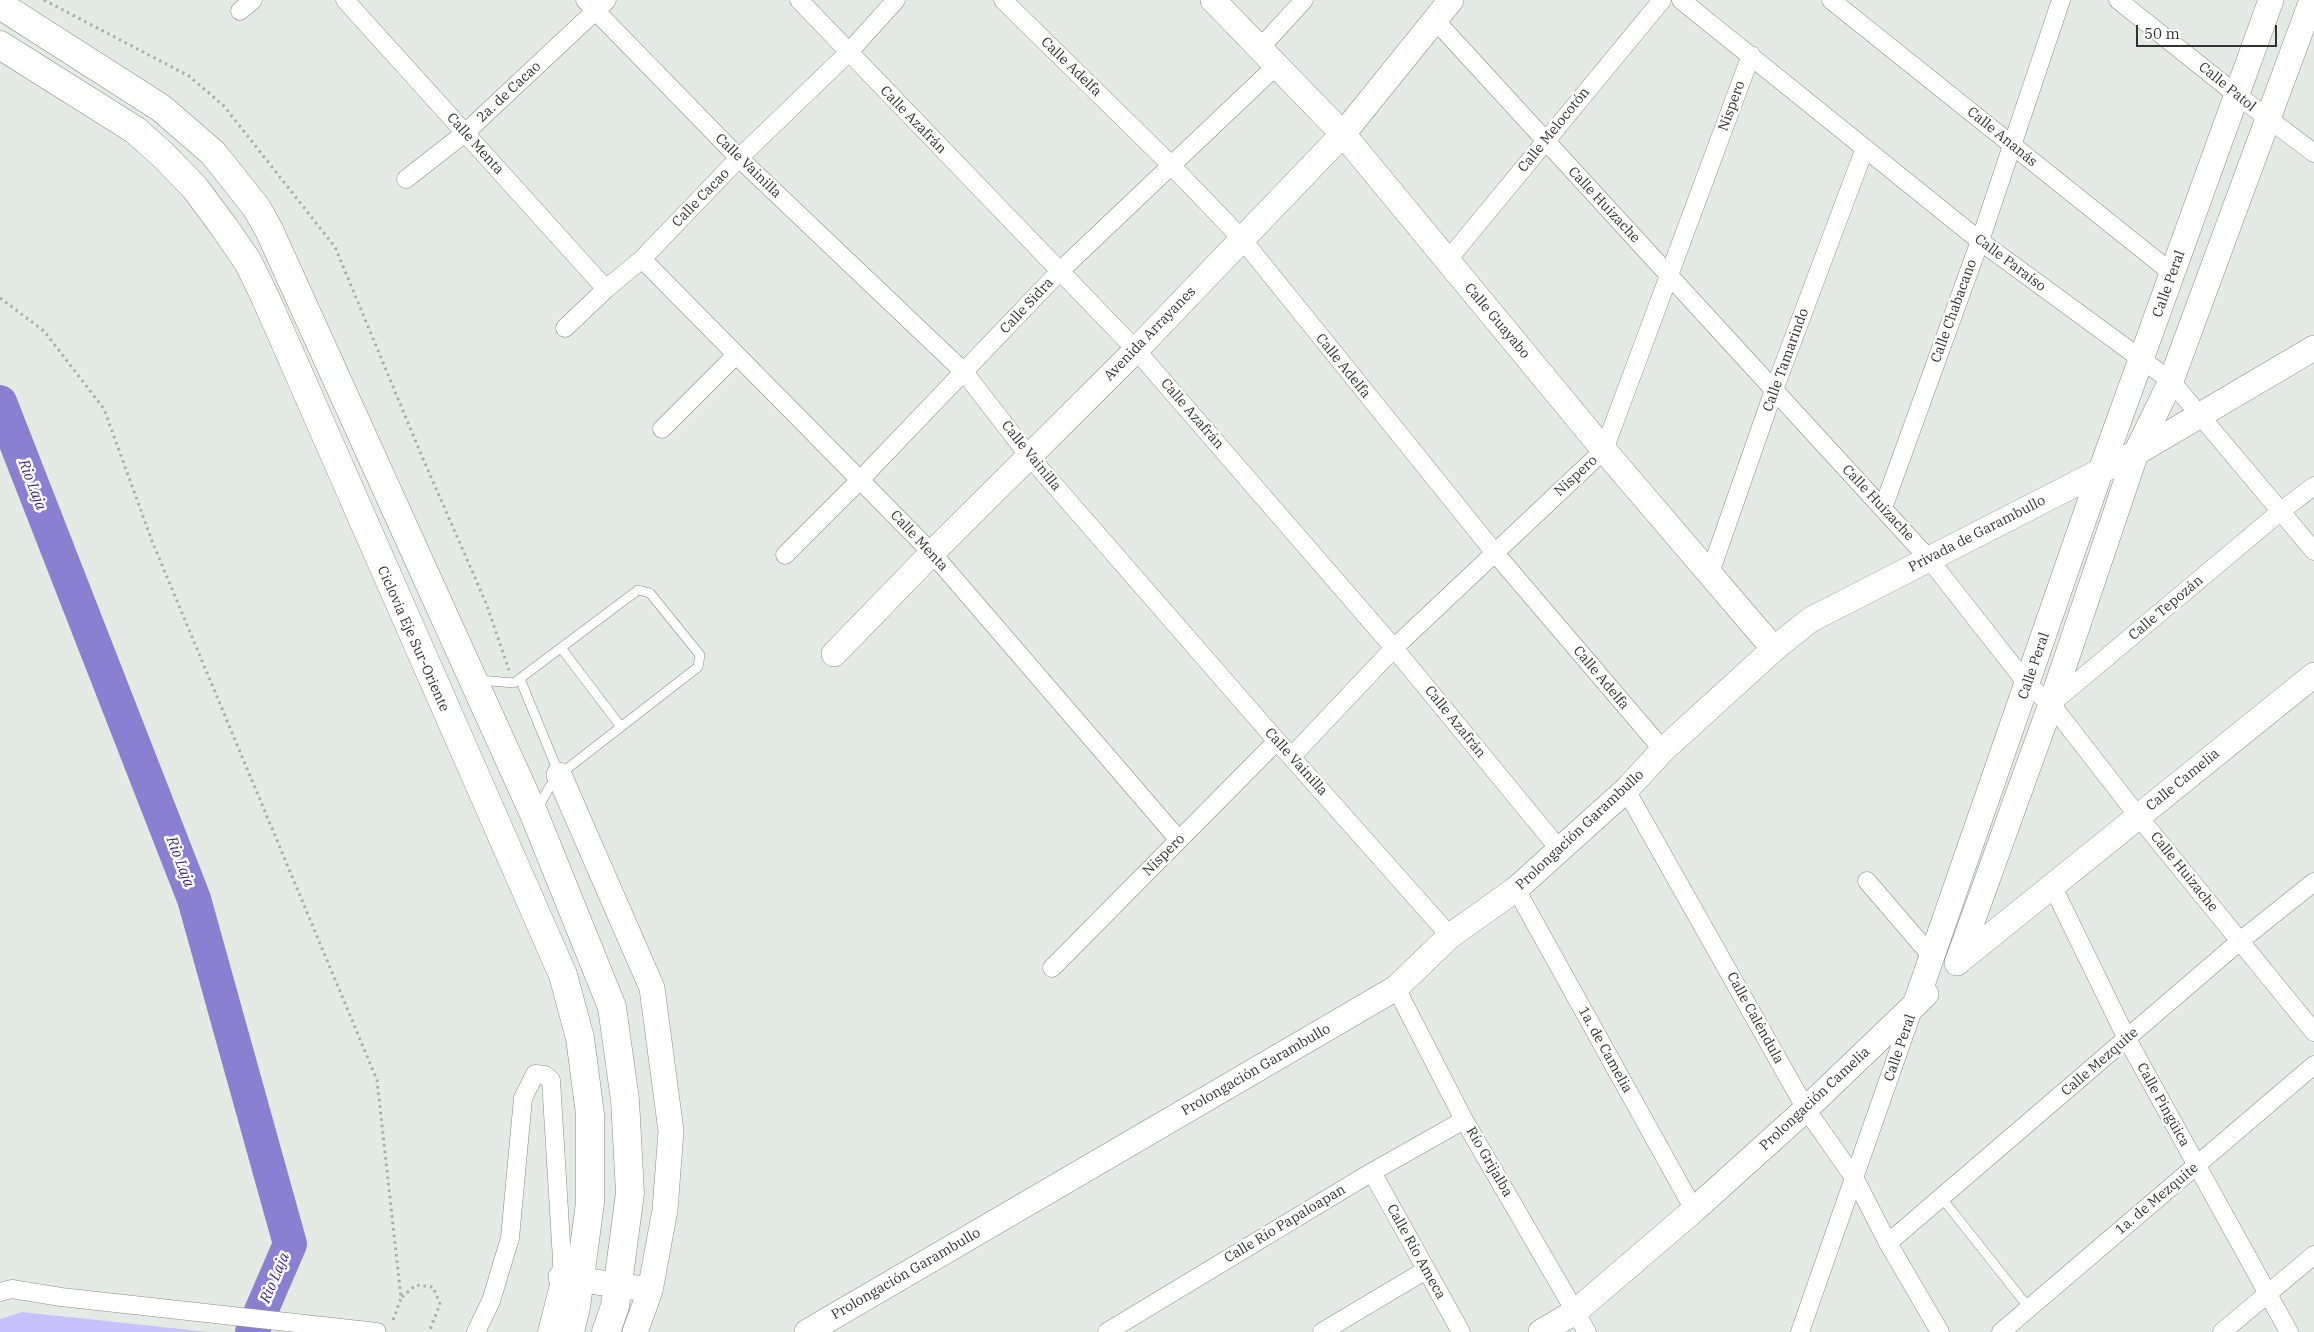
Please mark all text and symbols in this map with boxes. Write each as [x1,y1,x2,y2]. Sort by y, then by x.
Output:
scale bar [2139,15,2280,47]
text: 50 m [2144,24,2180,43]
street label: Calle Adelfa [1037,34,1105,100]
street label: 2a. de Cacao [473,58,545,126]
street label: Calle Patol [2195,59,2259,115]
street label: Nispero [1715,78,1749,134]
street label: Calle Azafrán [876,83,950,157]
street label: Calle Melocotón [1515,84,1593,176]
street label: Calle Ananás [1964,104,2040,170]
street label: Calle Menta [443,110,507,178]
street label: Calle Vainilla [711,130,785,202]
street label: Calle Huizache [1564,163,1644,247]
street label: Calle Cacao [669,165,733,231]
street label: Calle Paraíso [1971,231,2049,295]
street label: Calle Peral [2149,248,2189,320]
street label: Calle Chabacano [1927,257,1981,365]
street label: Calle Sidra [997,274,1057,338]
street label: Calle Guayabo [1461,280,1533,362]
street label: Avenida Arrayanes [1101,283,1199,385]
street label: Calle Tamarindo [1759,306,1813,414]
street label: Calle Adelfa [1312,330,1374,402]
street label: Calle Azafrán [1157,375,1227,453]
street label: Calle Vainilla [998,417,1064,495]
street label: Nispero [1551,452,1601,500]
water label: Rio Laja [14,457,50,513]
street label: Calle Huizache [1838,461,1918,545]
street label: Privada de Garambullo [1906,492,2048,576]
street label: Calle Menta [887,507,951,575]
street label: Ciclovia Eje Sur-Oriente [373,564,453,714]
street label: Calle Tepozán [2125,572,2207,644]
street label: Calle Peral [2015,630,2053,702]
street label: Calle Adelfa [1570,643,1632,713]
street label: Calle Azafrán [1421,683,1489,761]
street label: Calle Vainilla [1261,725,1331,799]
street label: Calle Camelia [2143,745,2223,815]
street label: Prolongación Garambullo [1512,766,1648,894]
street label: Calle Huizache [2147,829,2221,915]
street label: Nispero [1140,831,1188,879]
water label: Rio Laja [162,834,198,890]
street label: Calle Caléndula [1723,969,1787,1067]
street label: 1a. de Camelia [1574,1004,1636,1096]
street label: Calle Peral [1881,1012,1919,1084]
street label: Prolongación Garambullo [1179,1020,1333,1120]
street label: Calle Mezquite [2058,1024,2142,1100]
street label: Prolongación Camelia [1756,1044,1874,1154]
street label: Calle Pingüica [2133,1060,2193,1150]
street label: Río Grijalba [1462,1124,1516,1200]
street label: 1a. de Mezquite [2112,1160,2202,1238]
street label: Calle Río Papaloapan [1221,1181,1349,1267]
street label: Calle Río Ameca [1383,1202,1449,1302]
street label: Prolongación Garambullo [829,1224,983,1324]
water label: Rio Laja [256,1250,294,1306]

